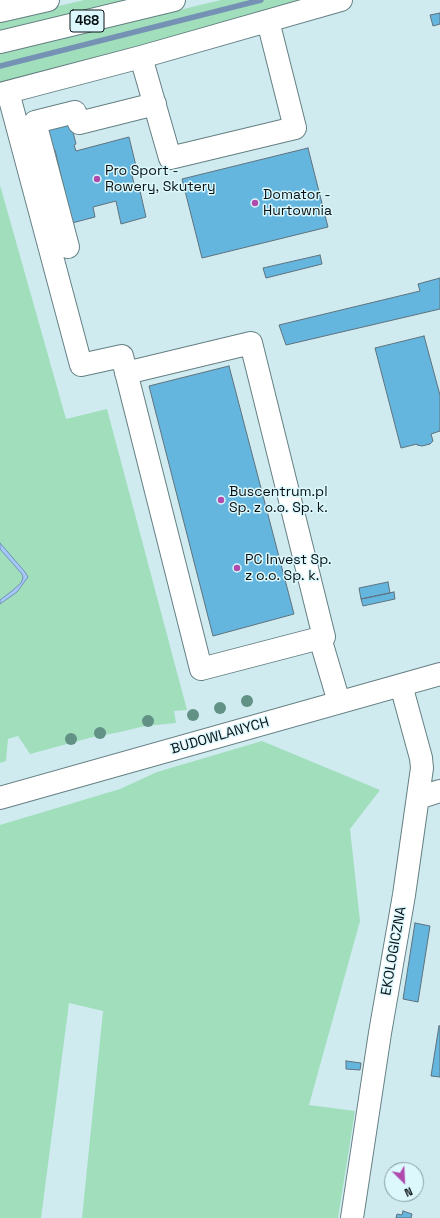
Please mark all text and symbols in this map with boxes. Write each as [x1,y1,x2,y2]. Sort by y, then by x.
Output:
road number: 468 [70,10,104,32]
place label: Pro Sport - Rowery, Skutery [105,163,216,196]
marker: Pro Sport - Rowery, Skutery [92,174,102,184]
place label: Domator - Hurtownia [263,187,332,220]
marker: Domator - Hurtownia [250,198,260,208]
place label: Buscentrum.pl Sp. z o.o. Sp. k. [229,484,328,516]
marker: Buscentrum.pl Sp. z o.o. Sp. k. [216,495,226,505]
place label: PC Invest Sp. z o.o. Sp. k. [245,552,332,584]
marker: PC Invest Sp. z o.o. Sp. k. [232,563,242,573]
street label: BUDOWLANYCH [169,714,271,758]
street label: EKOLOGICZNA [378,905,410,997]
north arrow [384,1162,424,1202]
text: N [402,1184,415,1200]

